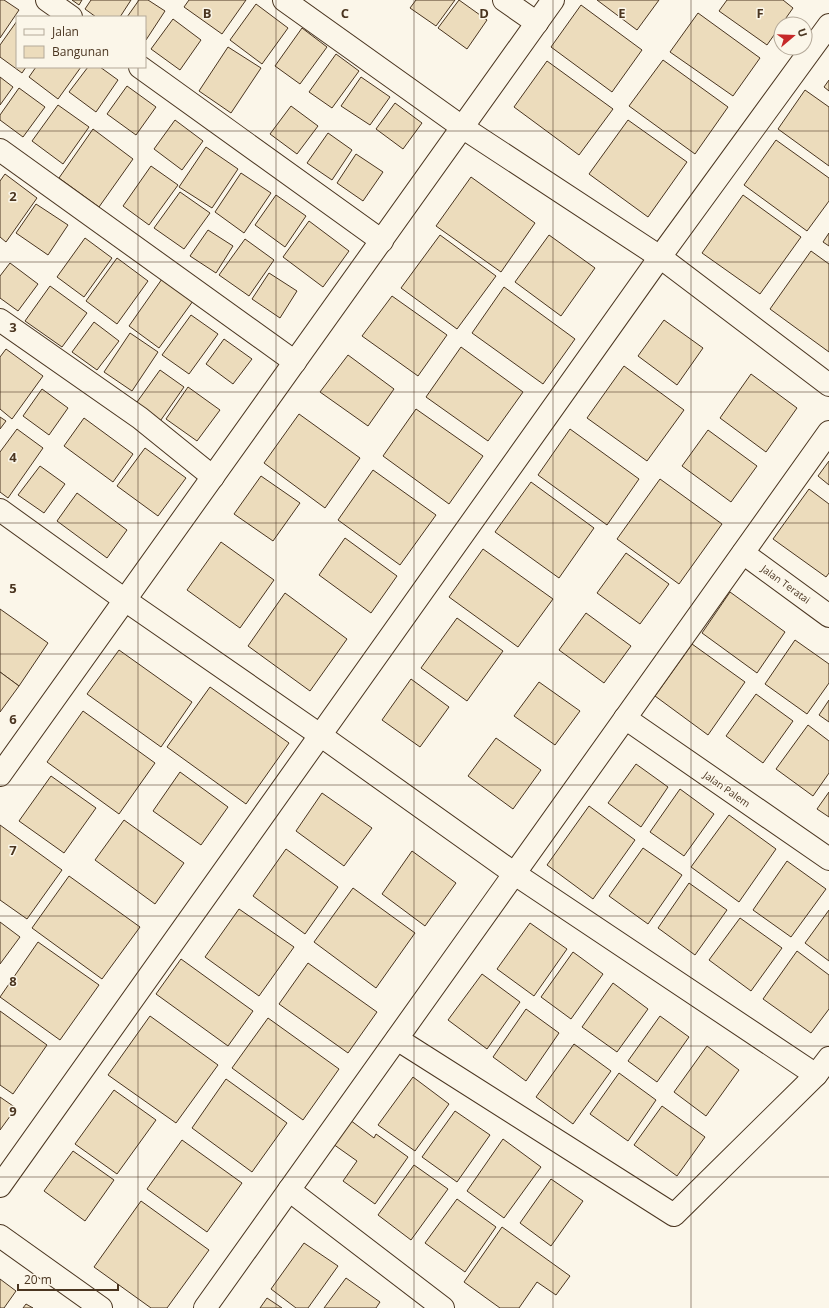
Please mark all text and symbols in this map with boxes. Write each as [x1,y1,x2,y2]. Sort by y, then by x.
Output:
text: B [203,4,212,22]
text: C [341,4,349,22]
text: D [479,4,489,22]
text: E [618,4,626,22]
text: F [756,4,764,22]
legend [16,16,146,68]
north arrow [773,16,813,56]
text: Jalan [51,23,79,40]
text: U [794,26,811,39]
text: Bangunan [52,43,109,60]
text: 2 [9,187,17,205]
text: 3 [9,318,17,336]
text: 4 [9,448,17,466]
street label: Jalan Teratai [758,561,813,607]
text: 5 [9,579,17,597]
text: 6 [9,710,17,728]
street label: Jalan Palem [700,767,753,810]
text: 7 [9,841,17,859]
text: 8 [9,972,17,990]
text: 9 [9,1102,17,1120]
scale bar [18,1266,118,1292]
text: 20 m [24,1271,52,1288]

